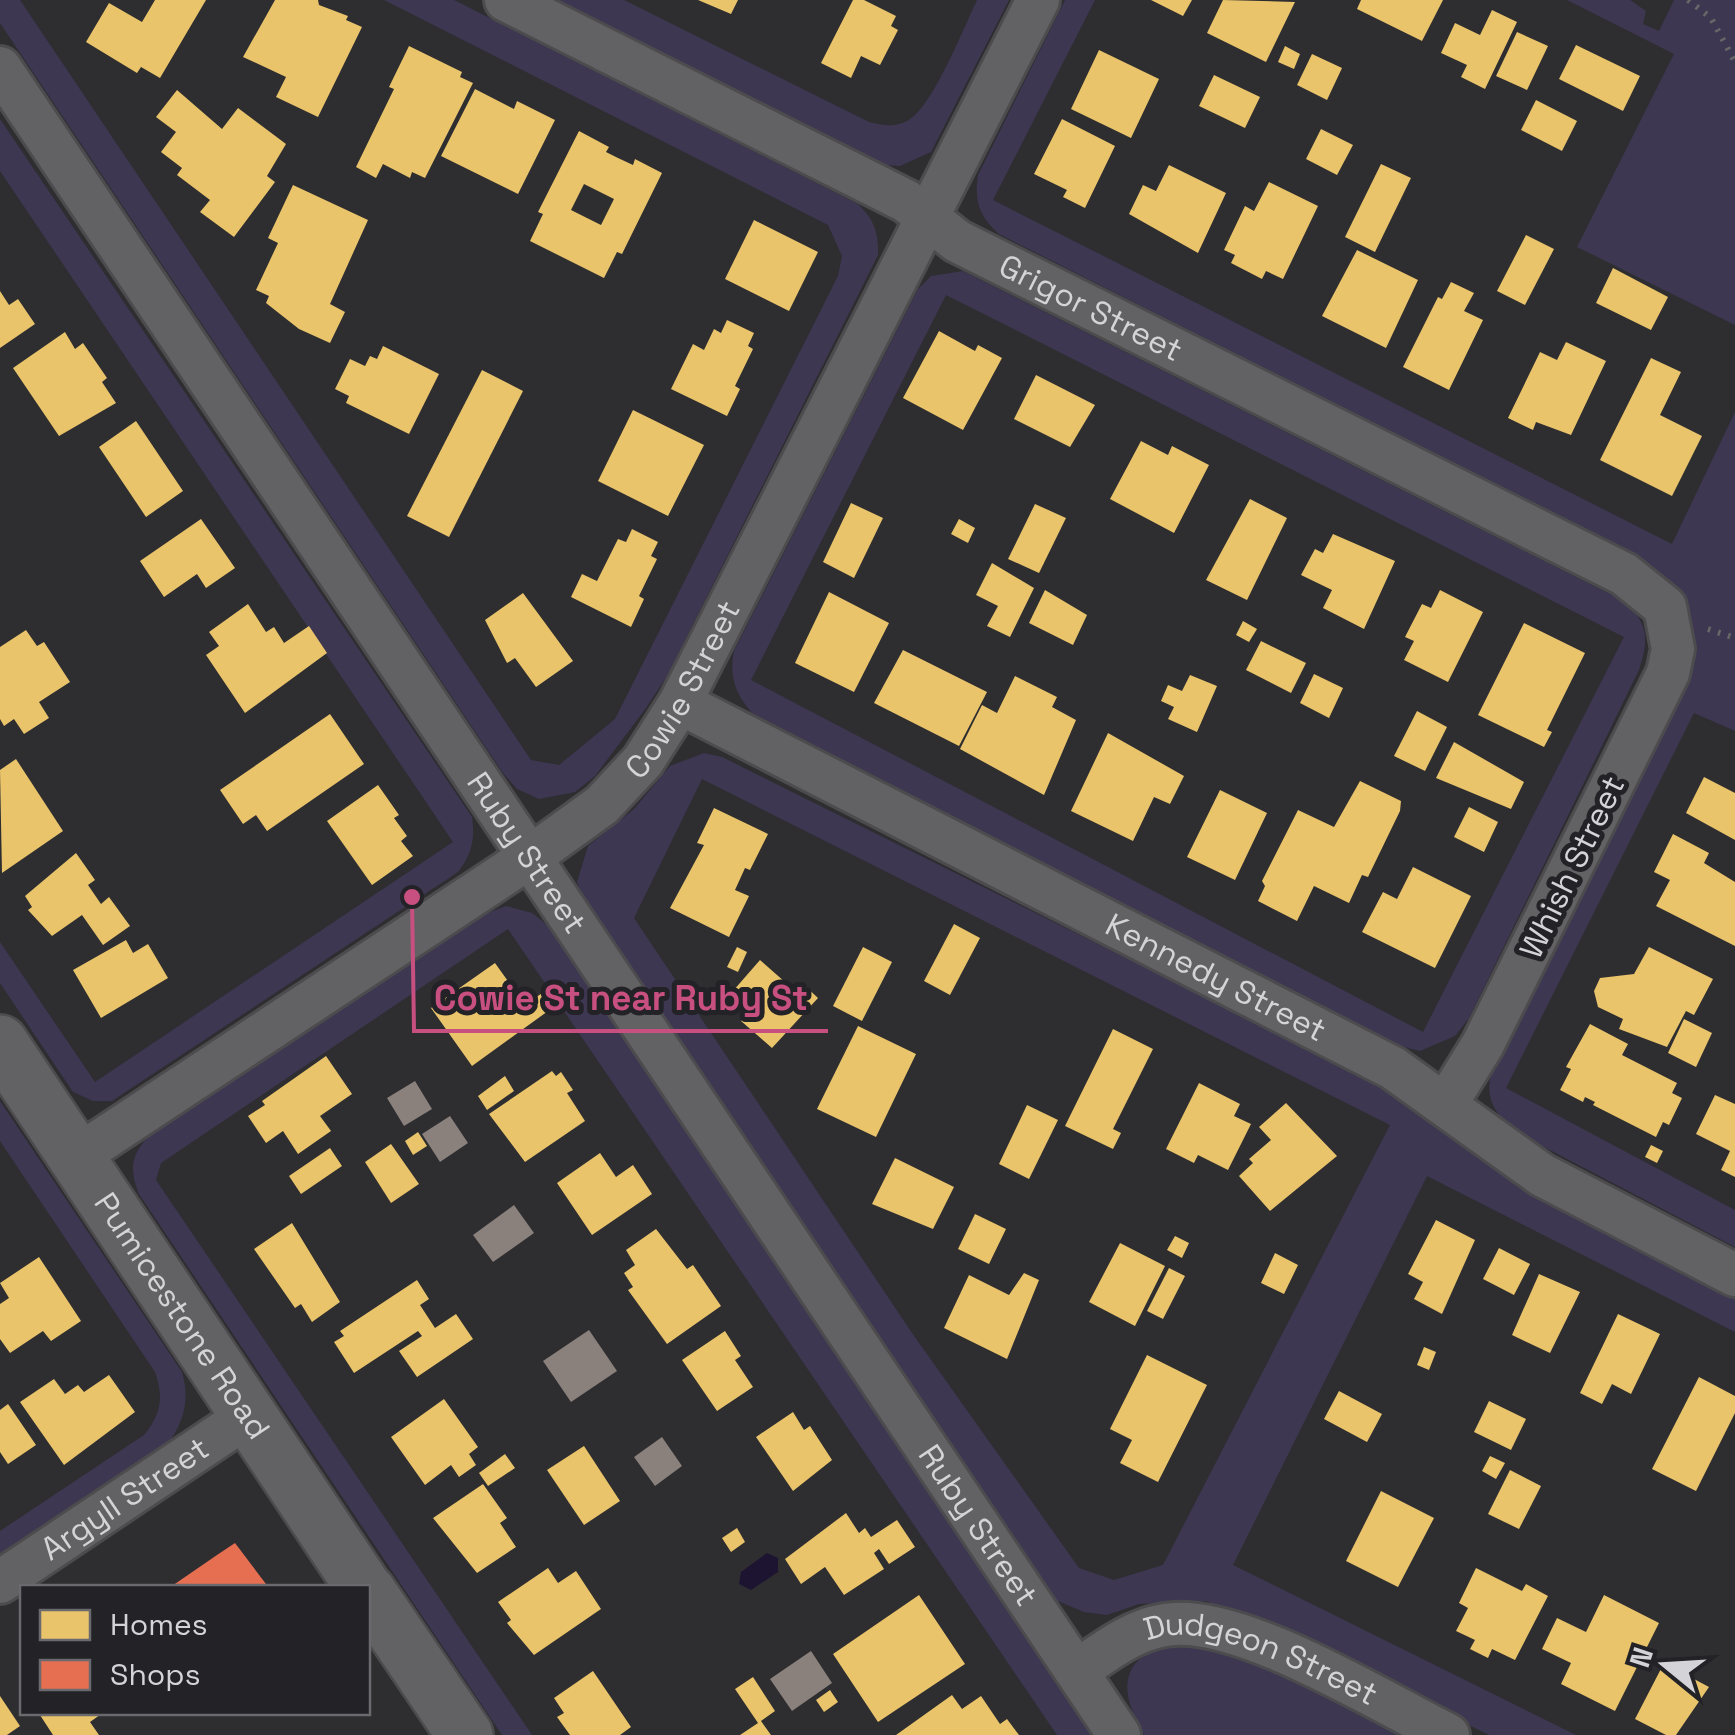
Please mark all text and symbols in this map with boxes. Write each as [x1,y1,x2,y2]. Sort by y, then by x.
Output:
street label: Grigor Street [993,245,1189,370]
street label: Cowie Street [617,594,749,787]
street label: Ruby Street [458,764,595,941]
street label: Whish Street [1511,769,1633,965]
street label: Kennedy Street [1099,904,1333,1050]
callout: Cowie St near Ruby St [414,966,828,1031]
text: Cowie St near Ruby St [434,976,808,1020]
street label: Pumicestone Road [86,1185,279,1447]
street label: Argyll Street [33,1428,216,1569]
street label: Ruby Street [910,1437,1047,1614]
legend [20,1585,370,1715]
street label: Dudgeon Street [1139,1603,1385,1714]
text: Homes [110,1605,208,1644]
north arrow [1615,1615,1715,1715]
text: N [1621,1643,1661,1672]
text: Shops [110,1655,200,1694]

